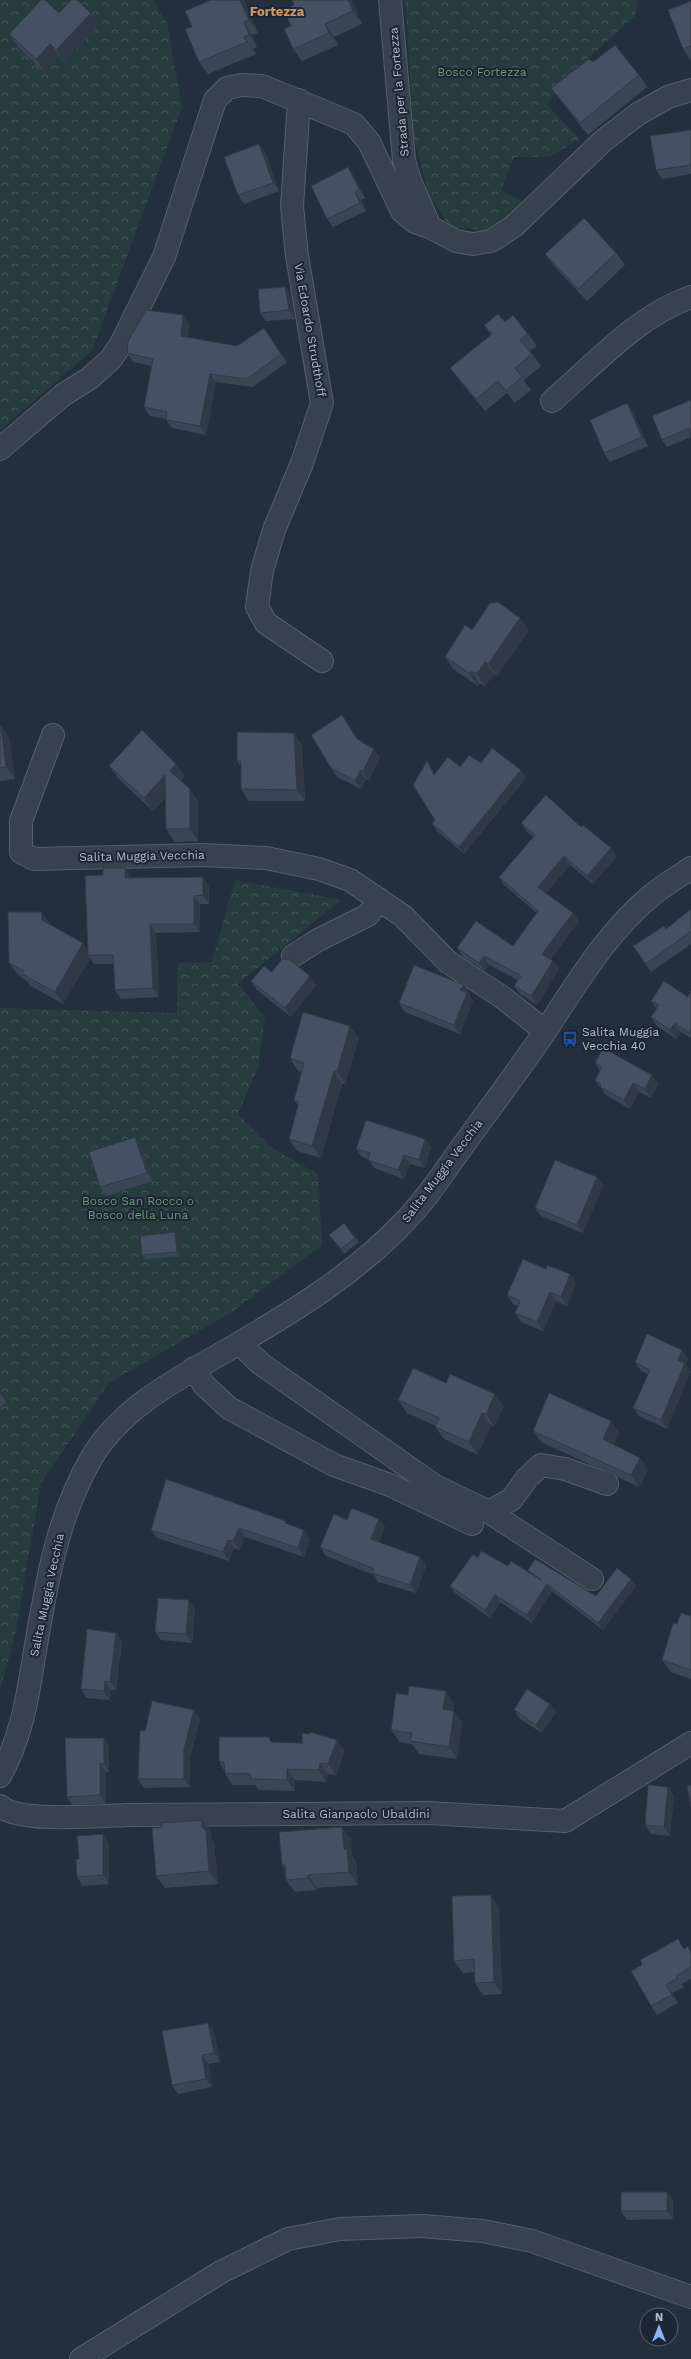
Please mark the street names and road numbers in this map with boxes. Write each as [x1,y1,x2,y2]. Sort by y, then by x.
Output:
street label: Strada per la Fortezza [386,27,412,157]
street label: Via Edoardo Strudthoff [291,262,329,399]
street label: Salita Muggia Vecchia [79,848,205,864]
street label: Salita Muggia Vecchia [399,1116,485,1225]
street label: Salita Muggia Vecchia [27,1532,67,1658]
street label: Salita Gianpaolo Ubaldini [282,1807,430,1821]

